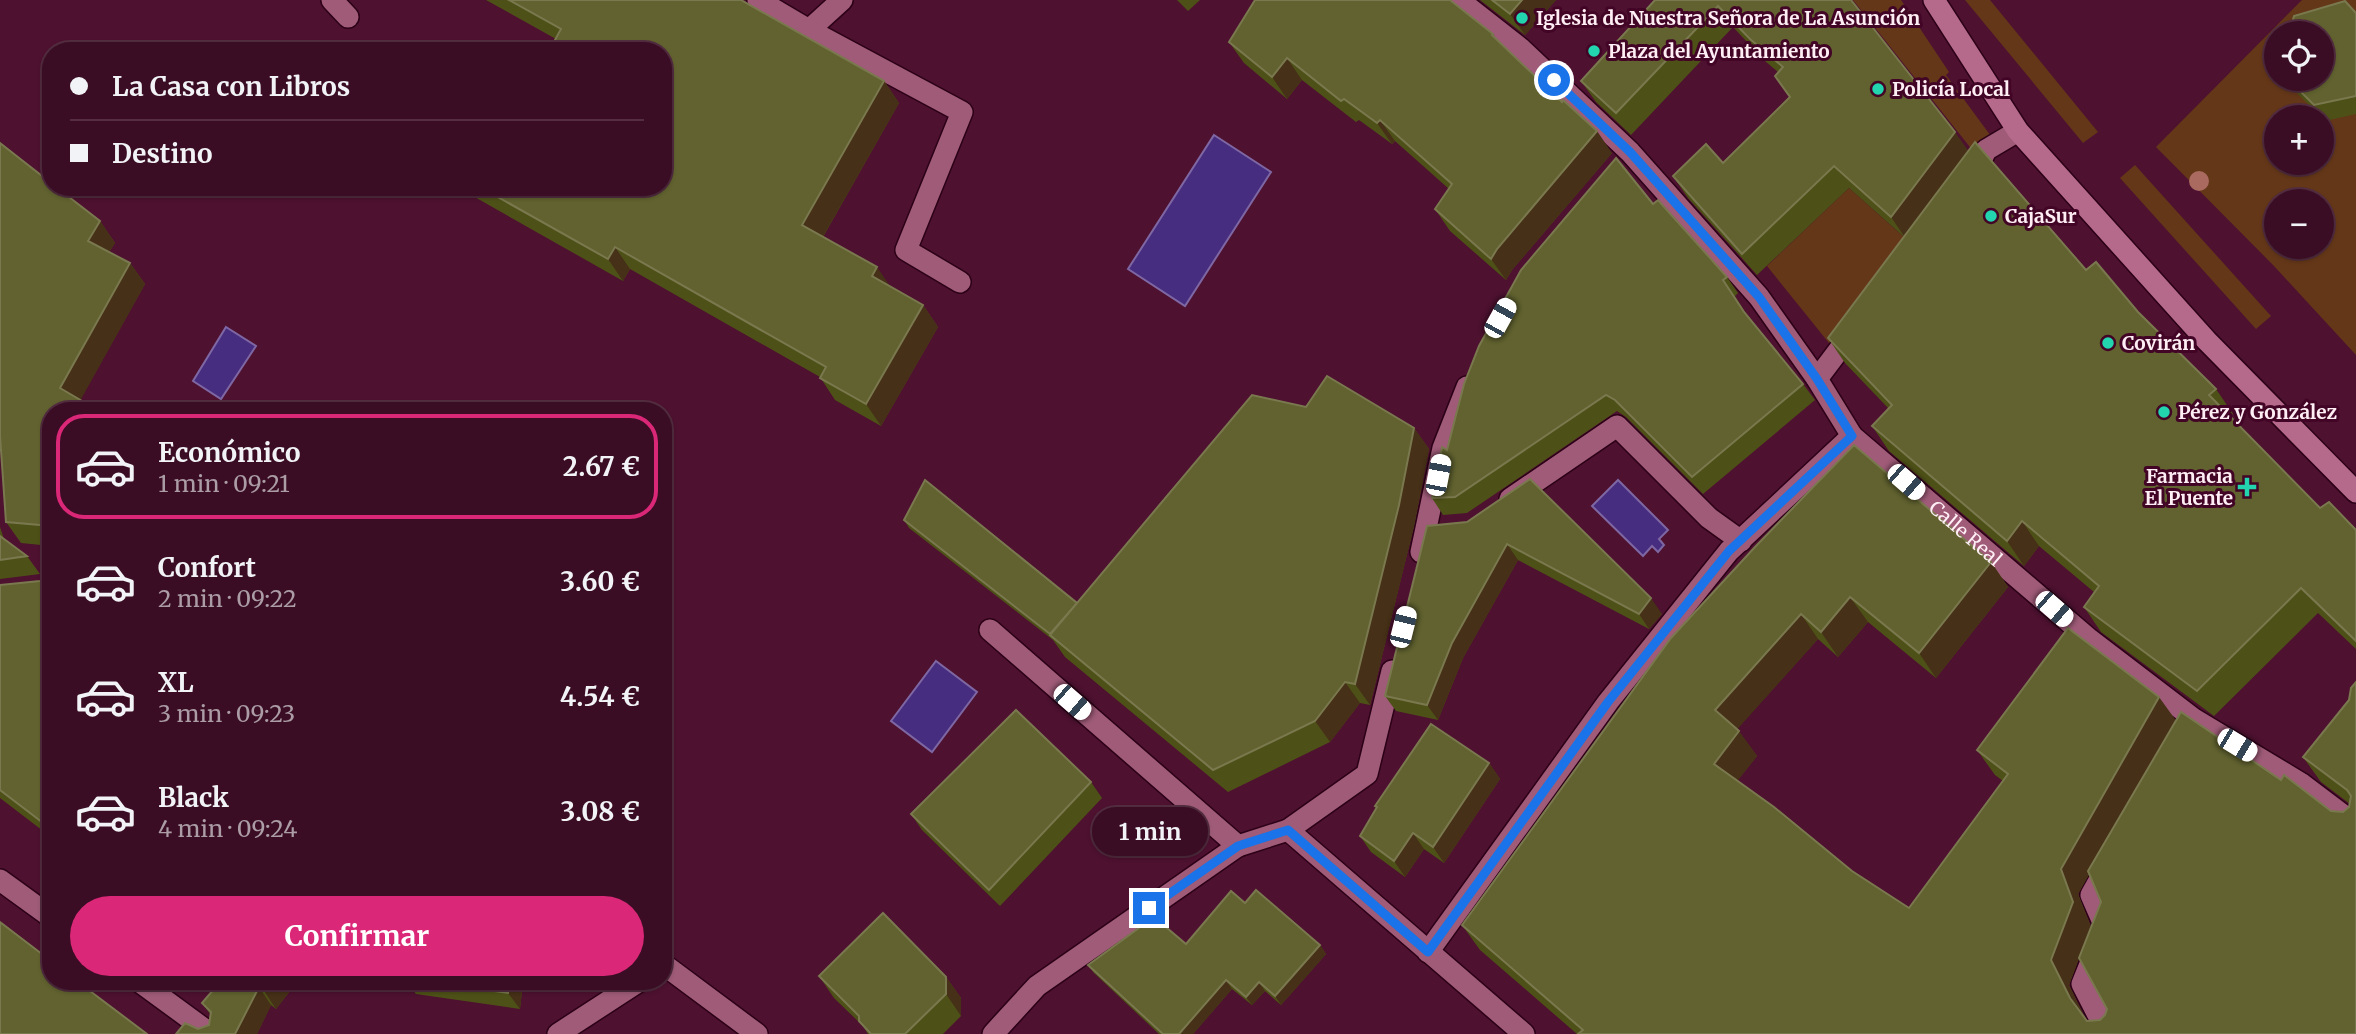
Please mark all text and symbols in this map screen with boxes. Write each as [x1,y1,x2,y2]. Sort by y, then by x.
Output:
place label: Iglesia de Nuestra Señora de La Asunción [1536,6,1920,30]
marker: Iglesia de Nuestra Señora de La Asunción [1514,10,1530,26]
map controls [2264,21,2334,259]
button: locate [2264,21,2334,91]
place label: Plaza del Ayuntamiento [1608,39,1830,63]
marker: Plaza del Ayuntamiento [1586,43,1602,59]
route start [1538,64,1570,96]
text: La Casa con Libros [112,70,350,103]
place label: Policía Local [1892,77,2010,101]
marker: Policía Local [1870,81,1886,97]
button: + [2264,105,2334,175]
text: Destino [112,137,212,170]
button: − [2264,189,2334,259]
place label: CajaSur [2005,204,2077,228]
marker: CajaSur [1983,208,1999,224]
car [1481,295,1520,341]
place label: Covirán [2122,331,2195,355]
marker: Covirán [2100,335,2116,351]
place label: Pérez y González [2178,400,2337,424]
marker: Pérez y González [2156,404,2172,420]
icon: car [74,435,137,498]
text: Económico [158,436,301,469]
text: 2.67 € [563,450,640,483]
car [1424,452,1453,498]
car [1884,460,1929,504]
place label: Farmacia El Puente [2145,464,2233,510]
text: 1 min · 09:21 [158,469,290,498]
marker: Farmacia El Puente [2239,479,2255,495]
street label: Calle Real [1924,495,2007,571]
icon: car [74,550,137,613]
text: Confort [158,551,256,584]
text: 3.60 € [560,565,640,598]
text: 2 min · 09:22 [158,584,297,613]
car [2032,587,2077,631]
car [1388,604,1419,650]
icon: car [74,665,137,728]
text: XL [158,666,194,699]
text: 4.54 € [560,680,640,713]
car [1050,680,1095,724]
text: 3 min · 09:23 [158,699,295,728]
car [2214,725,2261,765]
icon: car [74,780,137,843]
text: Black [158,781,229,814]
text: 3.08 € [561,795,640,828]
callout: 1 min [1091,806,1207,856]
text: 4 min · 09:24 [158,814,297,843]
text: 1 min [1119,817,1181,846]
route end [1133,892,1165,924]
button: Confirmar [70,896,644,976]

